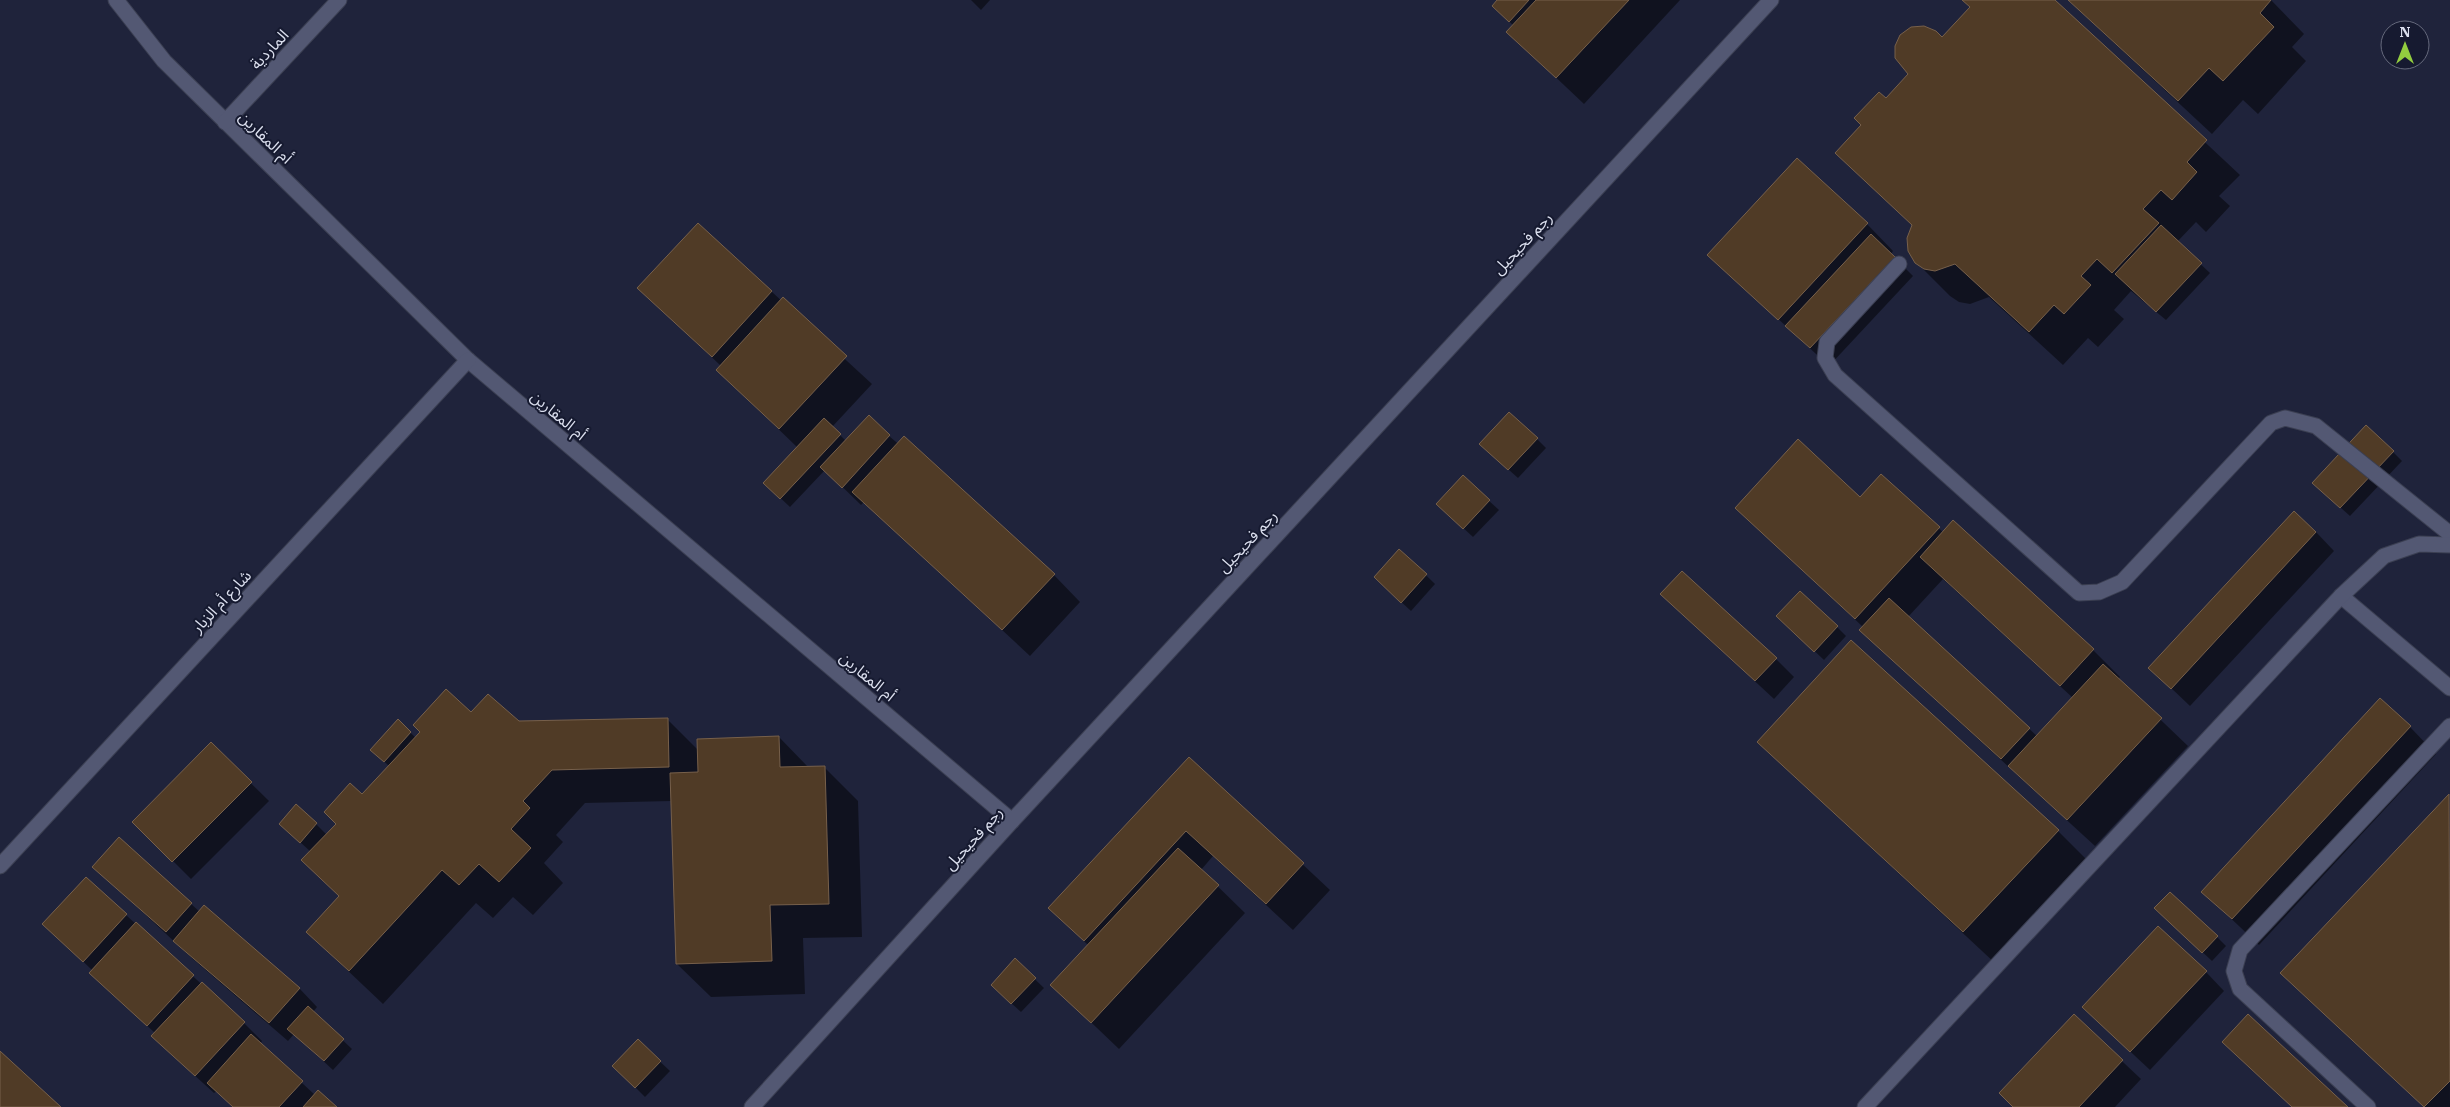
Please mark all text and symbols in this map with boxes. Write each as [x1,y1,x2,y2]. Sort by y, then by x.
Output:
north arrow [2380,20,2430,70]
text: N [2399,23,2411,41]
street label: الماردية [245,25,293,73]
street label: أم المقارين [233,107,297,170]
street label: رجم فحيحيل [1488,207,1558,281]
street label: أم المقارين [525,386,591,446]
street label: رجم فحيحيل [1213,505,1283,579]
street label: شارع أم الزبار [186,565,257,639]
street label: أم المقارين [834,647,900,707]
street label: رجم فحيحيل [939,802,1009,876]

